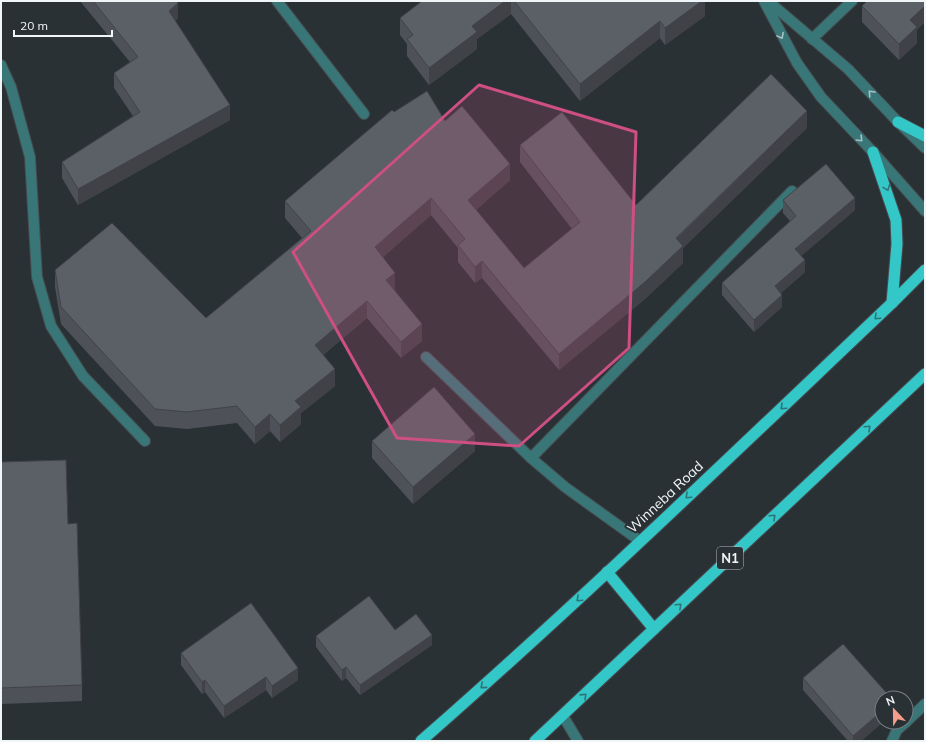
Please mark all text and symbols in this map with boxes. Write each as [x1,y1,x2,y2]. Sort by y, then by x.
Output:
scale bar [14,12,112,38]
text: 20 m [20,18,48,33]
one-way arrow [777,32,784,39]
one-way arrow [869,91,876,98]
one-way arrow [855,134,863,142]
one-way arrow [882,185,890,192]
one-way arrow [874,313,882,320]
one-way arrow [780,402,788,409]
one-way arrow [863,425,871,433]
street label: Winneba Road [623,457,707,537]
one-way arrow [685,491,693,499]
one-way arrow [768,514,776,522]
road number: N1 [717,547,743,569]
one-way arrow [576,594,584,601]
one-way arrow [674,604,681,611]
one-way arrow [480,682,488,689]
north arrow [874,690,914,730]
one-way arrow [579,693,587,701]
text: N [884,693,897,709]

